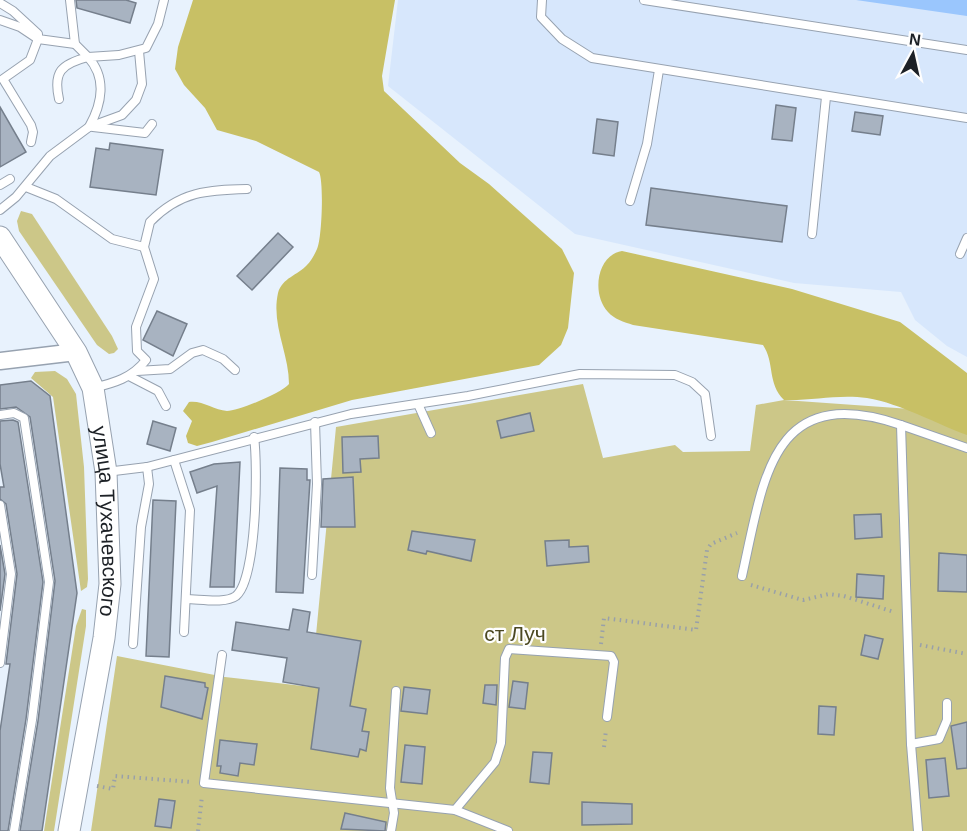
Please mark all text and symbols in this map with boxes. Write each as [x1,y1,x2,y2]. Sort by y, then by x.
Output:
north arrow [883,24,943,84]
text: N [908,30,922,49]
street label: улица Тухачевского [88,424,122,618]
park label: ст Луч [484,622,546,645]

